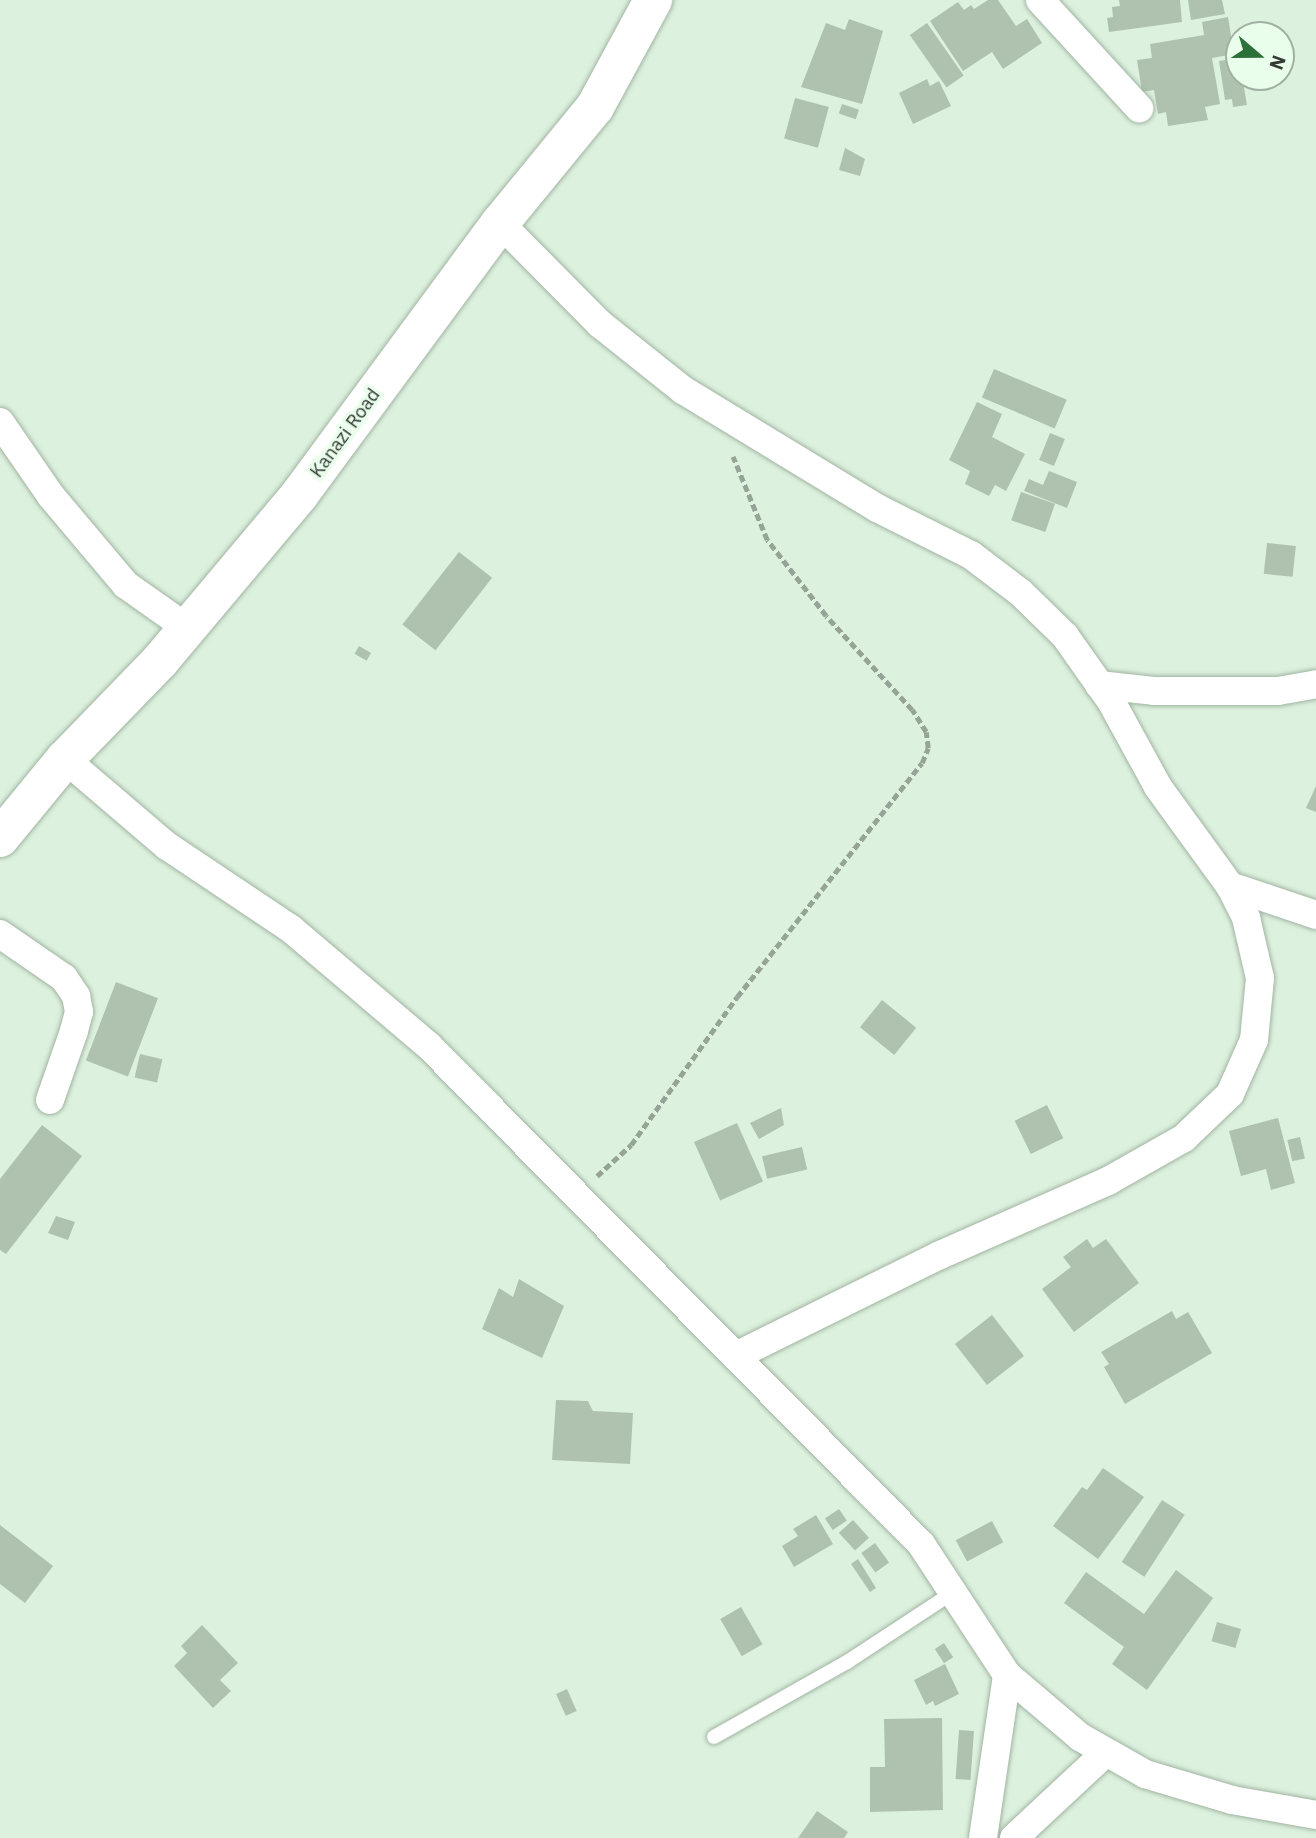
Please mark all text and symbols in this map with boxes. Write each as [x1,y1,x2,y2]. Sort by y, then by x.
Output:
north arrow [1225,21,1295,91]
text: N [1264,52,1291,73]
street label: Kanazi Road [305,384,385,482]

